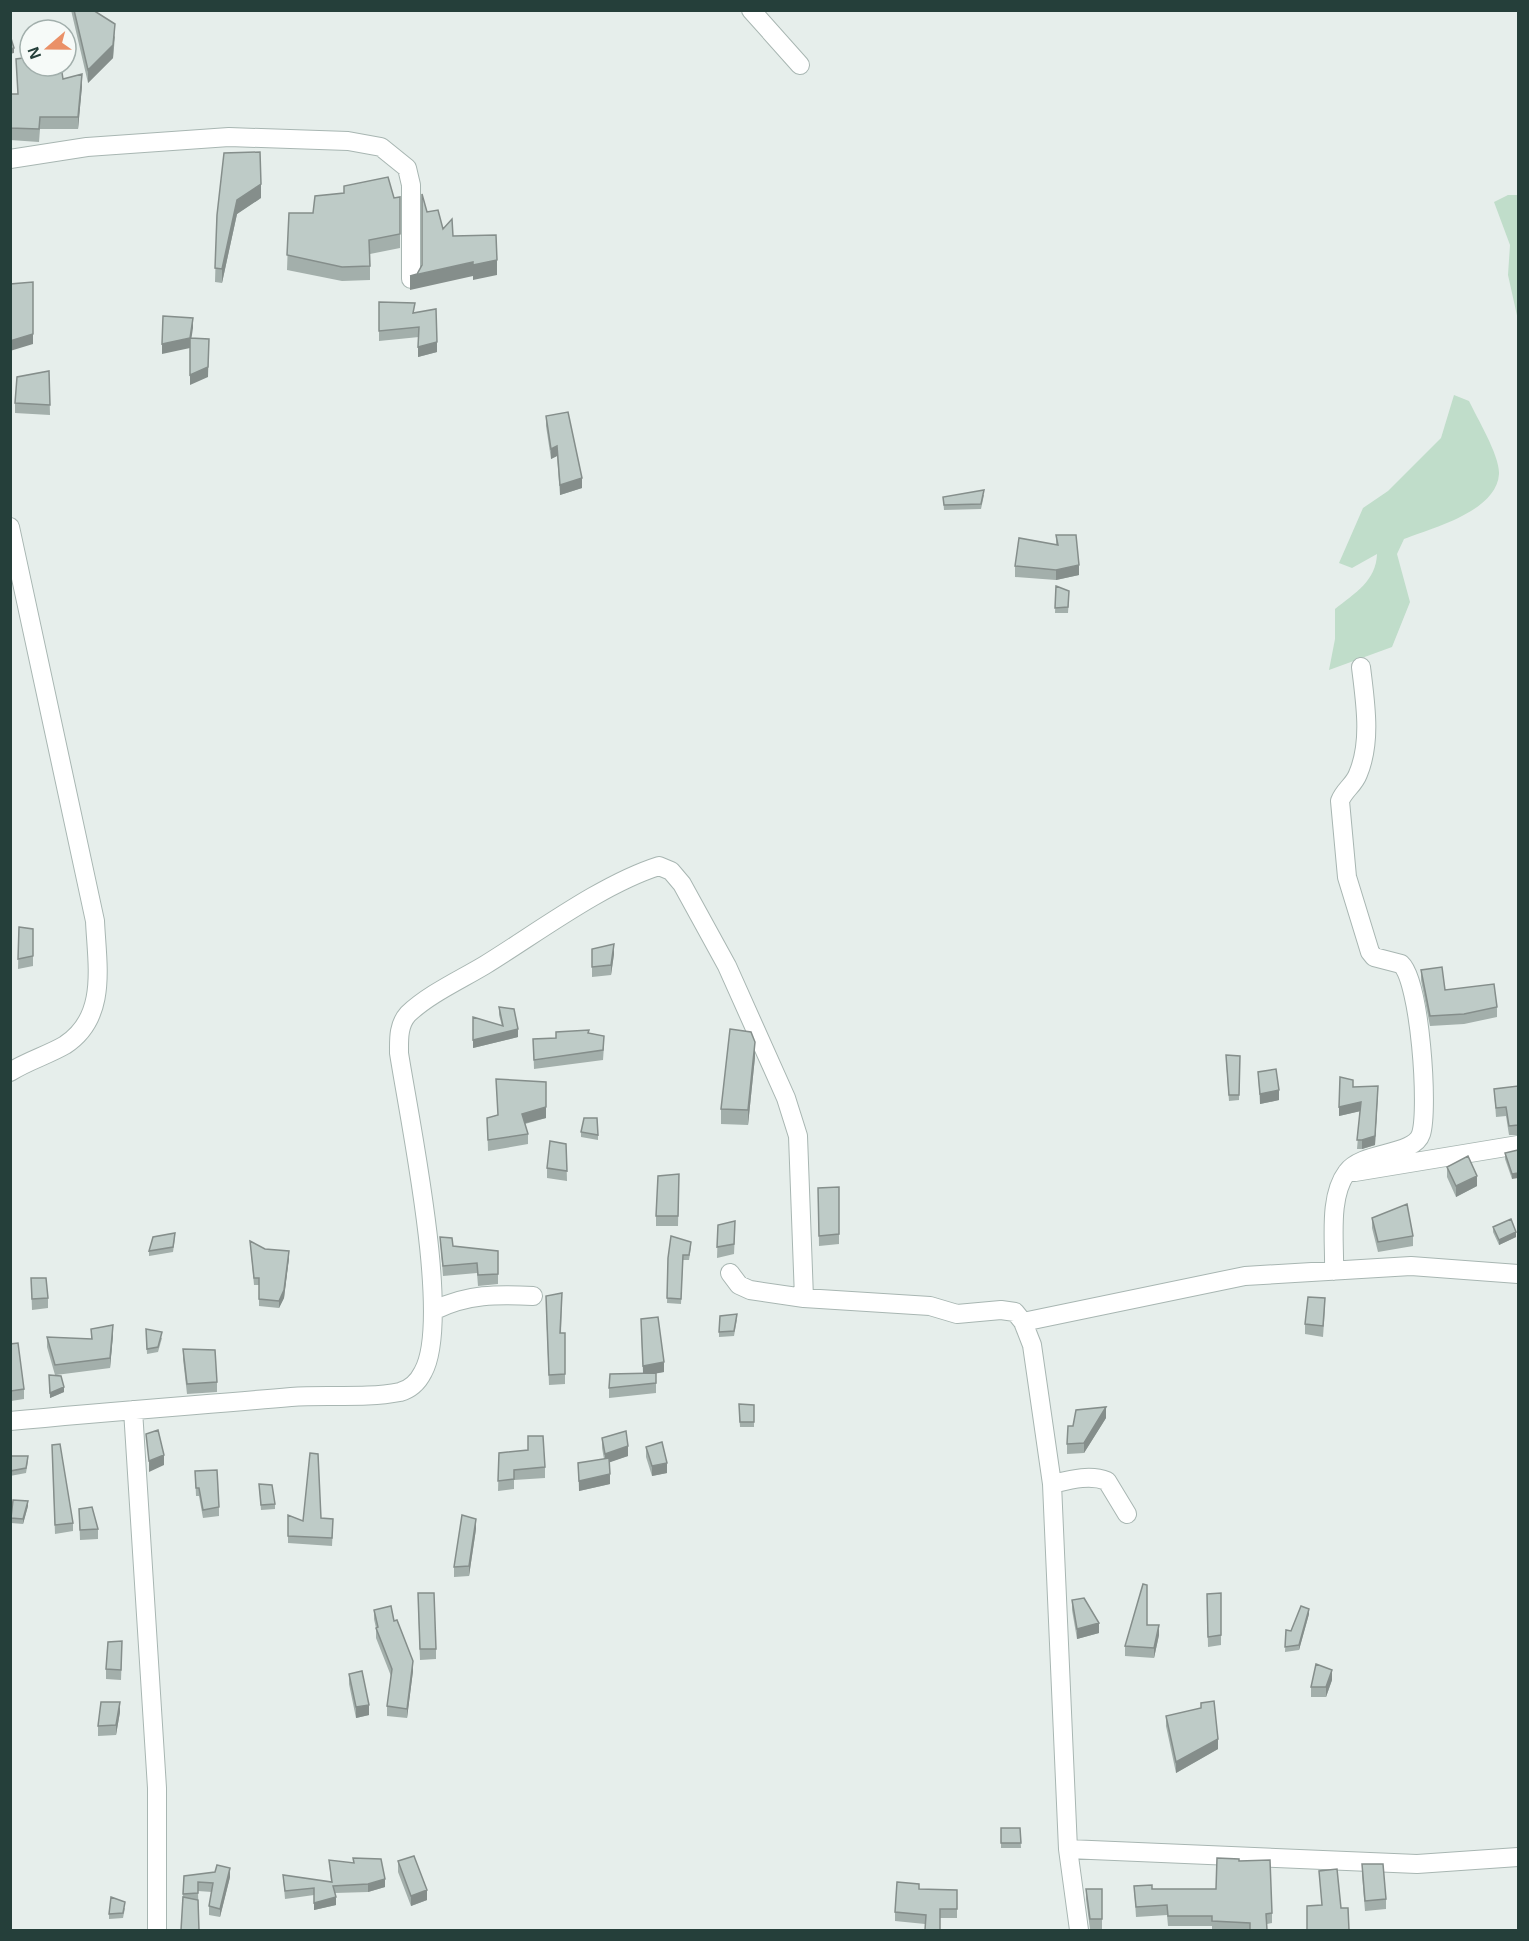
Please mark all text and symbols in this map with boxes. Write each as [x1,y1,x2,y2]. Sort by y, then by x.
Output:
north arrow [18,18,78,78]
text: N [24,45,44,61]

